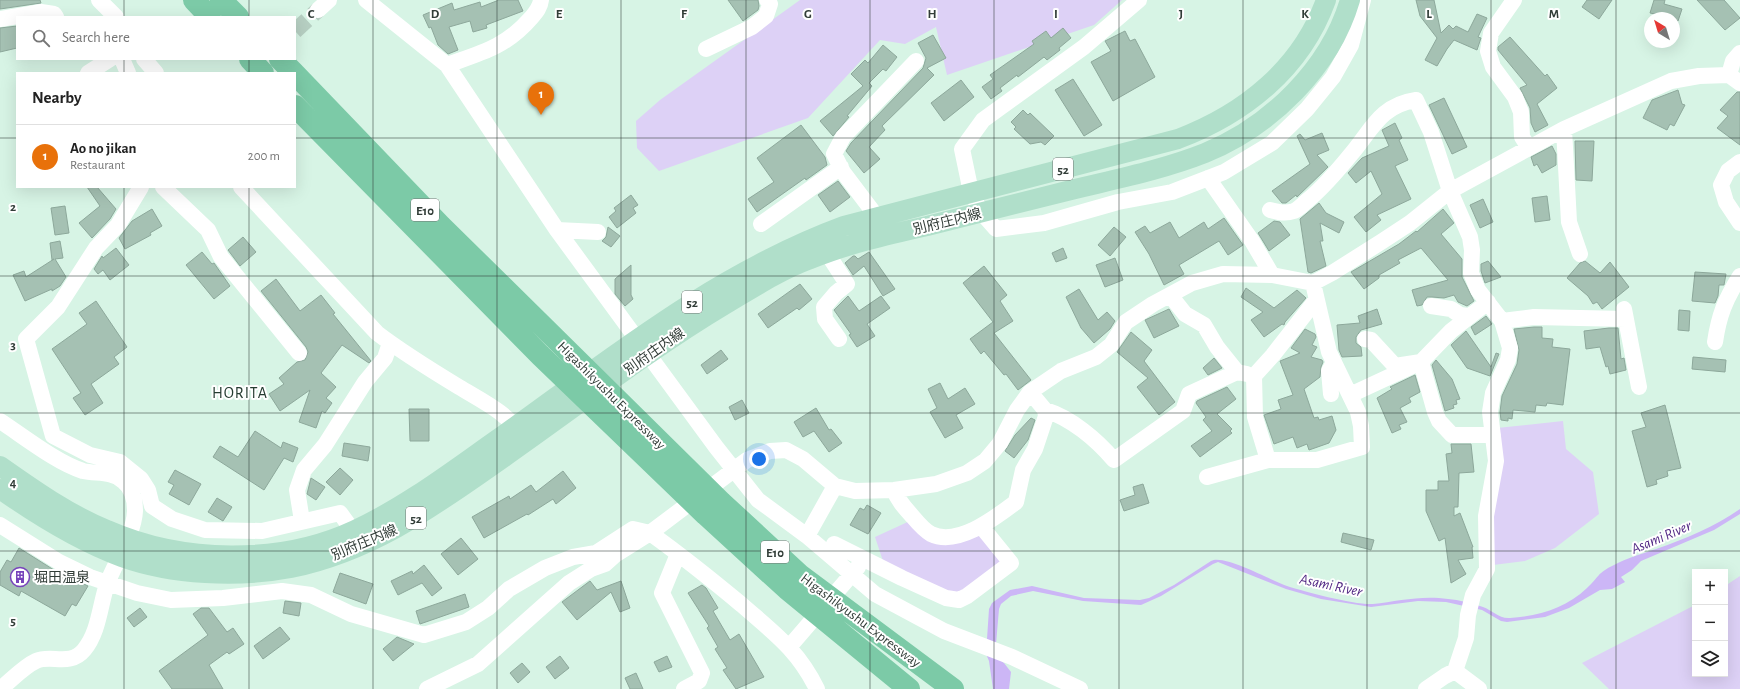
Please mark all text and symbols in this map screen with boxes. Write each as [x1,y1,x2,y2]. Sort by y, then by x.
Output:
text: C [308,8,315,21]
text: D [431,8,440,21]
text: E [556,8,563,21]
text: F [681,8,688,21]
text: G [804,8,812,21]
text: H [927,8,937,21]
text: I [1054,8,1058,21]
text: J [1179,8,1183,21]
text: K [1301,8,1309,21]
text: L [1426,8,1432,21]
text: M [1549,8,1559,21]
north arrow [1644,12,1680,48]
search box [16,16,296,60]
icon: search [30,27,52,49]
text: Search here [62,30,130,45]
pin: 1 [528,82,554,115]
text: Nearby [32,89,82,106]
text: Ao no jikan [70,141,136,156]
text: 1 [43,150,47,163]
text: 200 m [248,150,280,163]
road number: 52 [1053,158,1073,180]
text: Restaurant [70,159,125,172]
road number: E10 [411,199,439,221]
text: 2 [10,201,16,214]
street label: 別府庄内線 [911,206,983,237]
road number: 52 [682,291,702,313]
street label: 別府庄内線 [621,325,687,378]
text: 3 [10,339,16,352]
street label: Higashikyushu Expressway [555,339,668,452]
district label: HORITA [212,385,268,401]
your location [749,449,769,469]
text: 4 [10,477,17,490]
road number: 52 [406,507,426,529]
water label: Asami River [1628,518,1694,557]
street label: 別府庄内線 [329,522,399,563]
road number: E10 [761,541,789,563]
building icon: 堀田温泉 [9,566,31,588]
place label: 堀田温泉 [34,569,90,585]
map controls [1692,569,1728,677]
button: + [1692,569,1728,605]
street label: Higashikyushu Expressway [798,571,923,670]
water label: Asami River [1297,571,1365,600]
button: − [1692,605,1728,641]
text: 5 [10,615,16,628]
button: layers [1692,641,1728,677]

